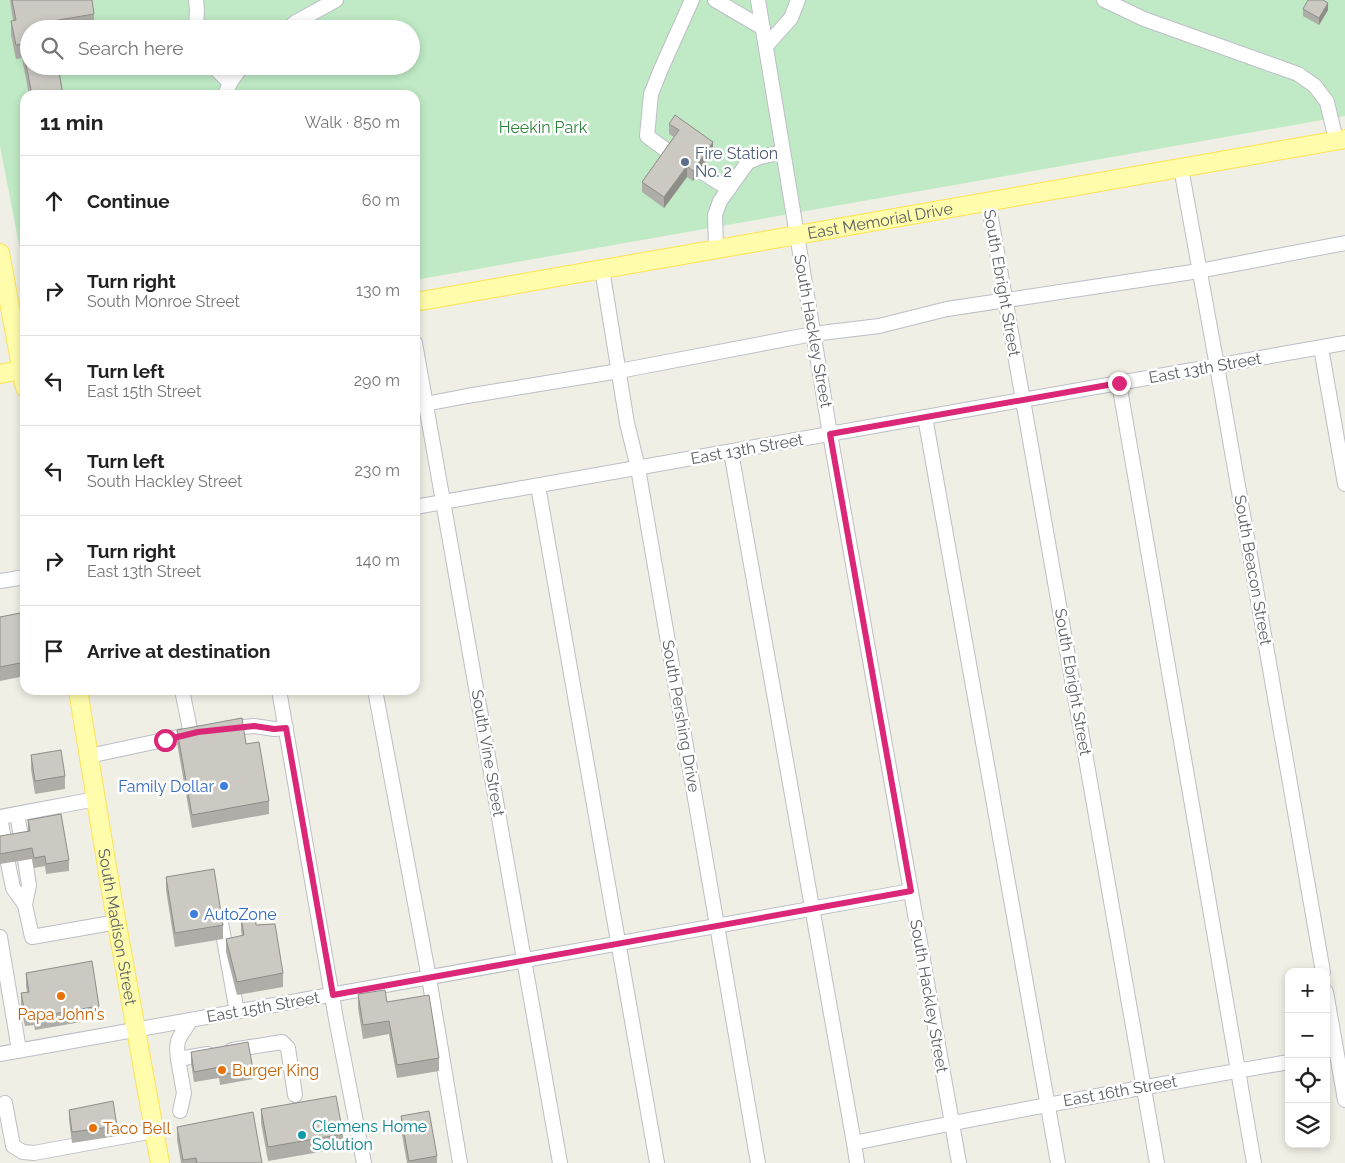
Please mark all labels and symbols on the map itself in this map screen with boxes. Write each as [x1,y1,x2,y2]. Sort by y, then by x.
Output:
park label: Heekin Park [499,118,588,137]
place label: Fire Station No. 2 [695,144,778,181]
marker: Fire Station No. 2 [679,156,691,168]
street label: East Memorial Drive [806,198,954,243]
street label: South Ebright Street [980,208,1024,359]
street label: South Hackley Street [790,253,836,410]
street label: East 13th Street [1147,349,1263,387]
route end [1108,372,1131,395]
street label: East 13th Street [689,430,805,468]
street label: South Beacon Street [1230,493,1276,647]
street label: South Ebright Street [1051,607,1095,758]
street label: South Pershing Drive [658,638,704,794]
street label: South Vine Street [467,688,509,819]
route start [154,729,177,752]
place label: Family Dollar [118,777,214,796]
marker: Family Dollar [218,780,230,792]
street label: South Madison Street [95,847,141,1007]
place label: AutoZone [204,905,277,924]
marker: AutoZone [188,908,200,920]
street label: South Hackley Street [906,918,952,1075]
street label: East 15th Street [205,988,322,1026]
marker: Papa John's [55,990,67,1002]
place label: Papa John's [17,1005,105,1024]
place label: Burger King [232,1061,319,1080]
marker: Burger King [216,1064,228,1076]
street label: East 16th Street [1062,1072,1179,1110]
place label: Clemens Home Solution [312,1117,427,1154]
place label: Taco Bell [103,1119,172,1138]
marker: Taco Bell [87,1122,99,1134]
marker: Clemens Home Solution [296,1129,308,1141]

